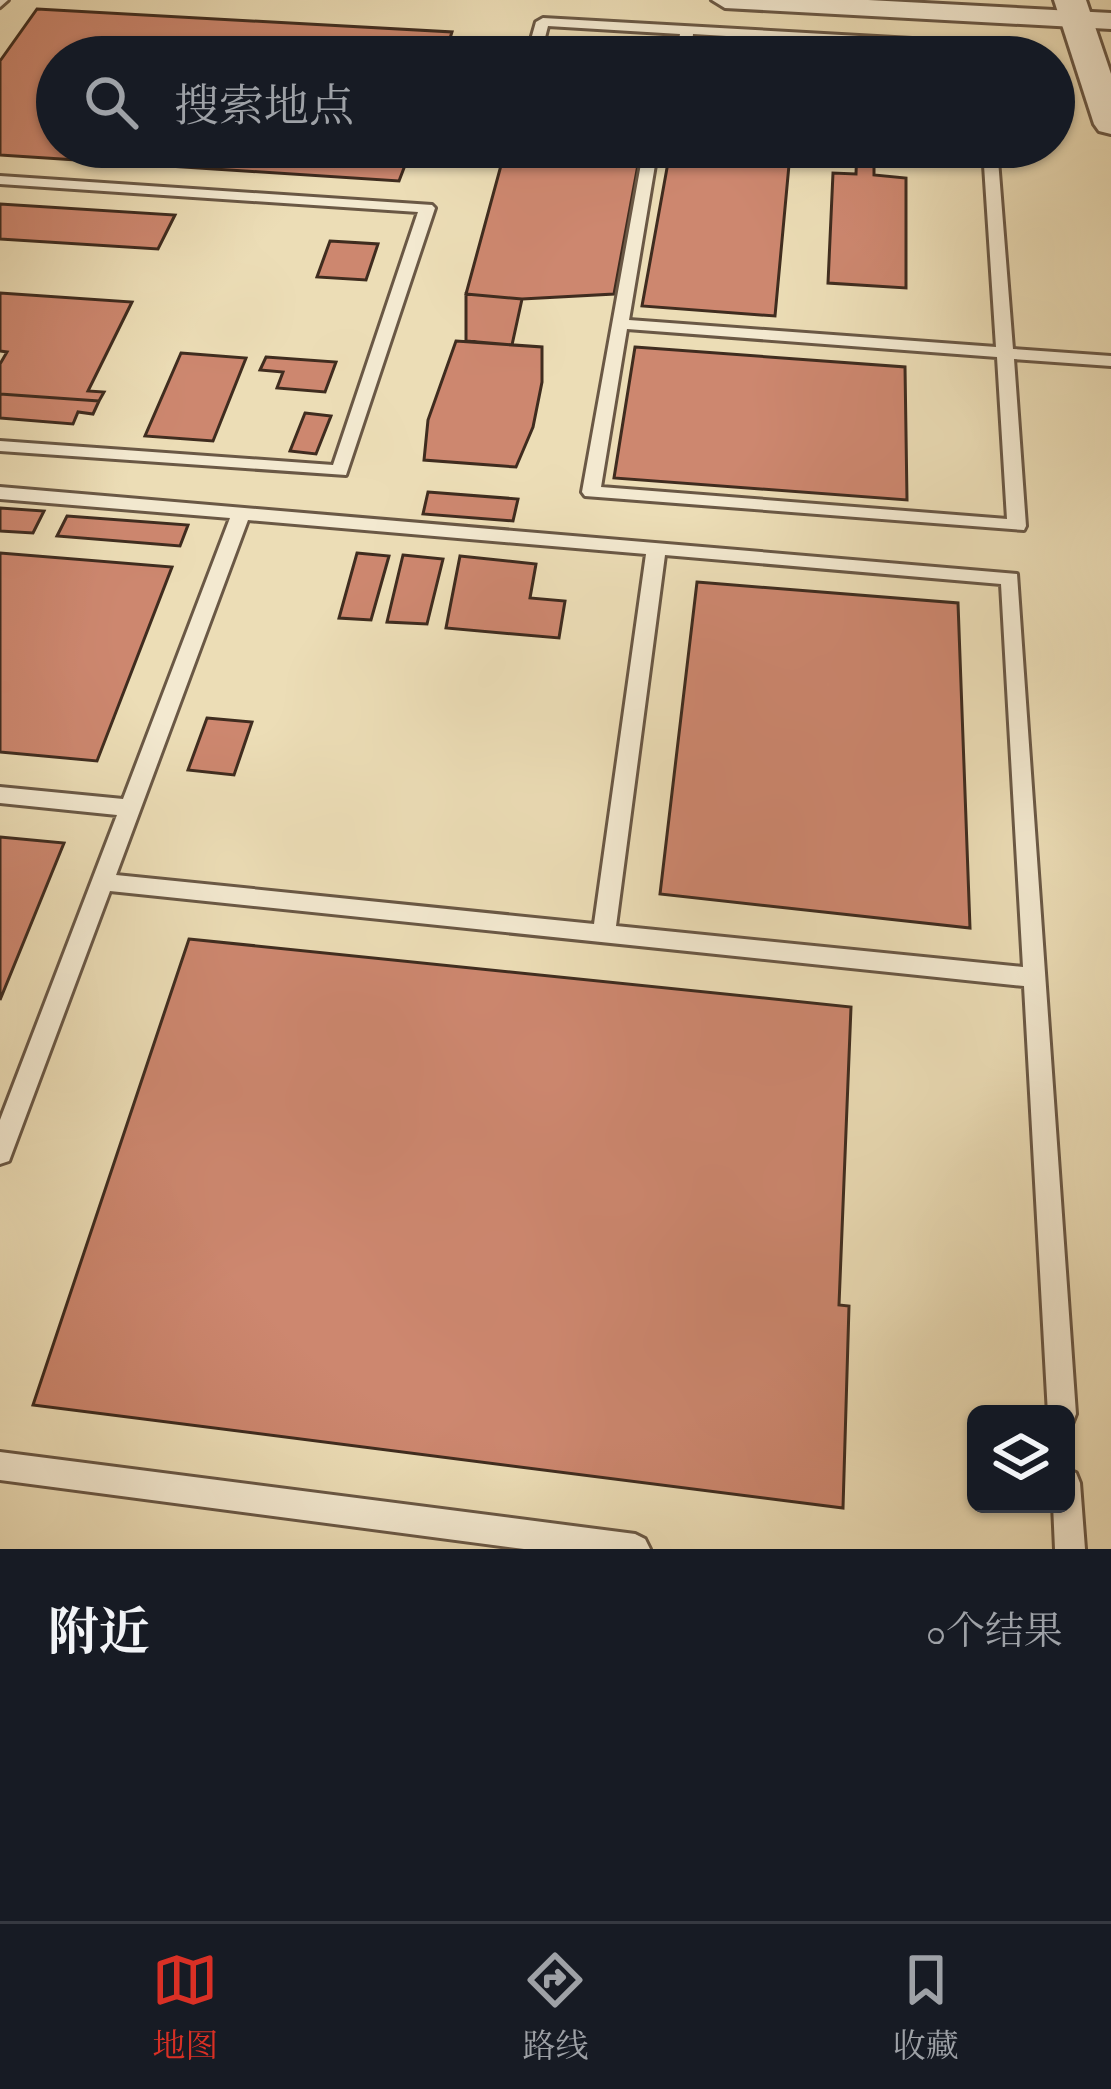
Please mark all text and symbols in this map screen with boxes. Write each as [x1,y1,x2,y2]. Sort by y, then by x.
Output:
search box [36,36,1075,168]
icon: search [78,69,144,135]
text: 搜索地点 [174,79,354,135]
map controls [967,1405,1075,1513]
button: layers [967,1405,1075,1513]
text: 附近 [48,1601,150,1665]
text: 0个结果 [926,1607,1063,1656]
tab: 地图 [152,1947,218,2067]
tab: 路线 [522,1947,588,2067]
tab: 收藏 [893,1947,959,2067]

